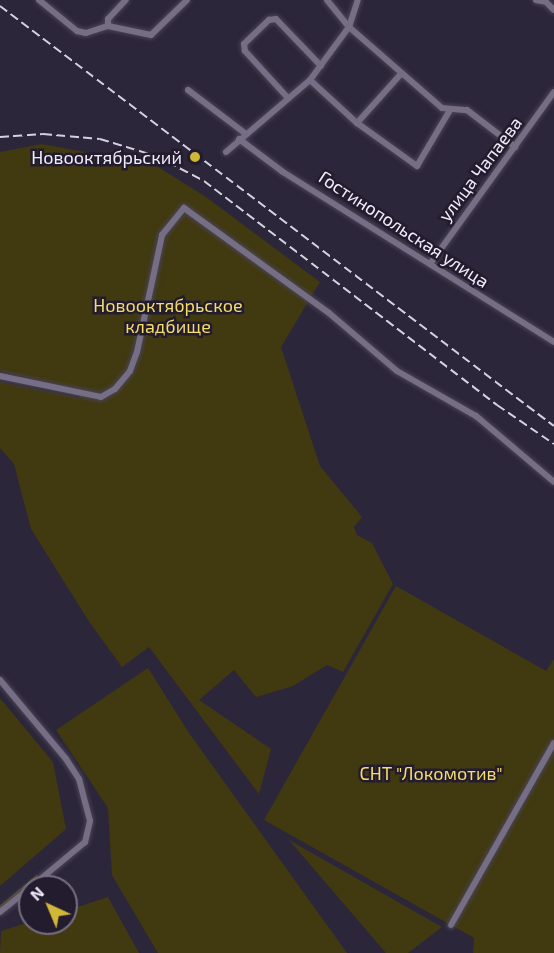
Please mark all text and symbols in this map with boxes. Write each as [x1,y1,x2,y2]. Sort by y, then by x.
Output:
street label: улица Чапаева [434,112,526,226]
place label: Новооктябрьский [31,146,182,168]
marker: Новооктябрьский [186,148,204,166]
street label: Гостинопольская улица [315,166,493,292]
park label: Новооктябрьское кладбище [93,295,243,338]
park label: СНТ "Локомотив" [359,762,503,784]
north arrow [18,875,78,935]
text: N [26,882,47,904]

